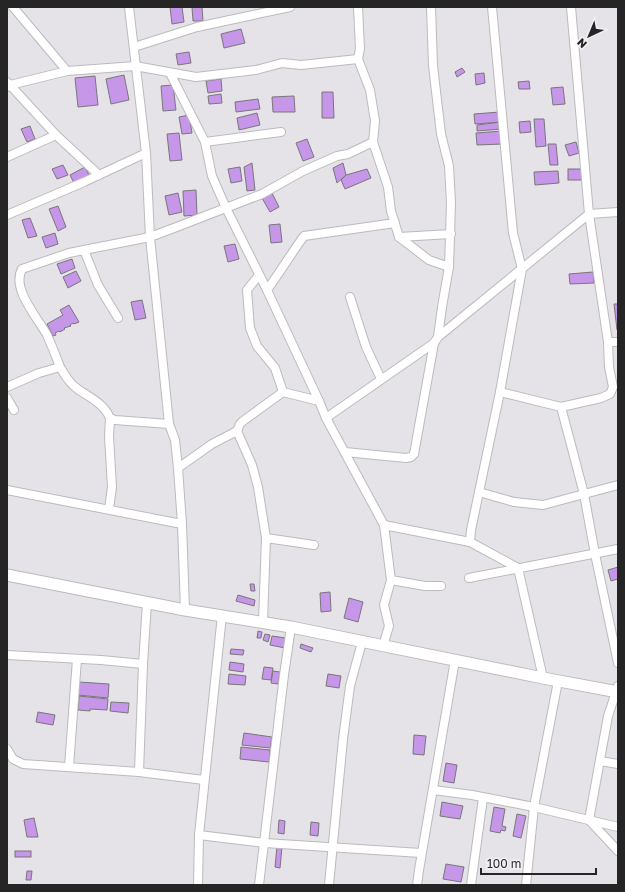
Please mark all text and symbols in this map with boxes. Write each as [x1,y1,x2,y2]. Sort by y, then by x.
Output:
north arrow [569,16,609,56]
text: N [574,36,589,51]
scale bar [481,850,596,876]
text: 100 m [487,856,521,871]

